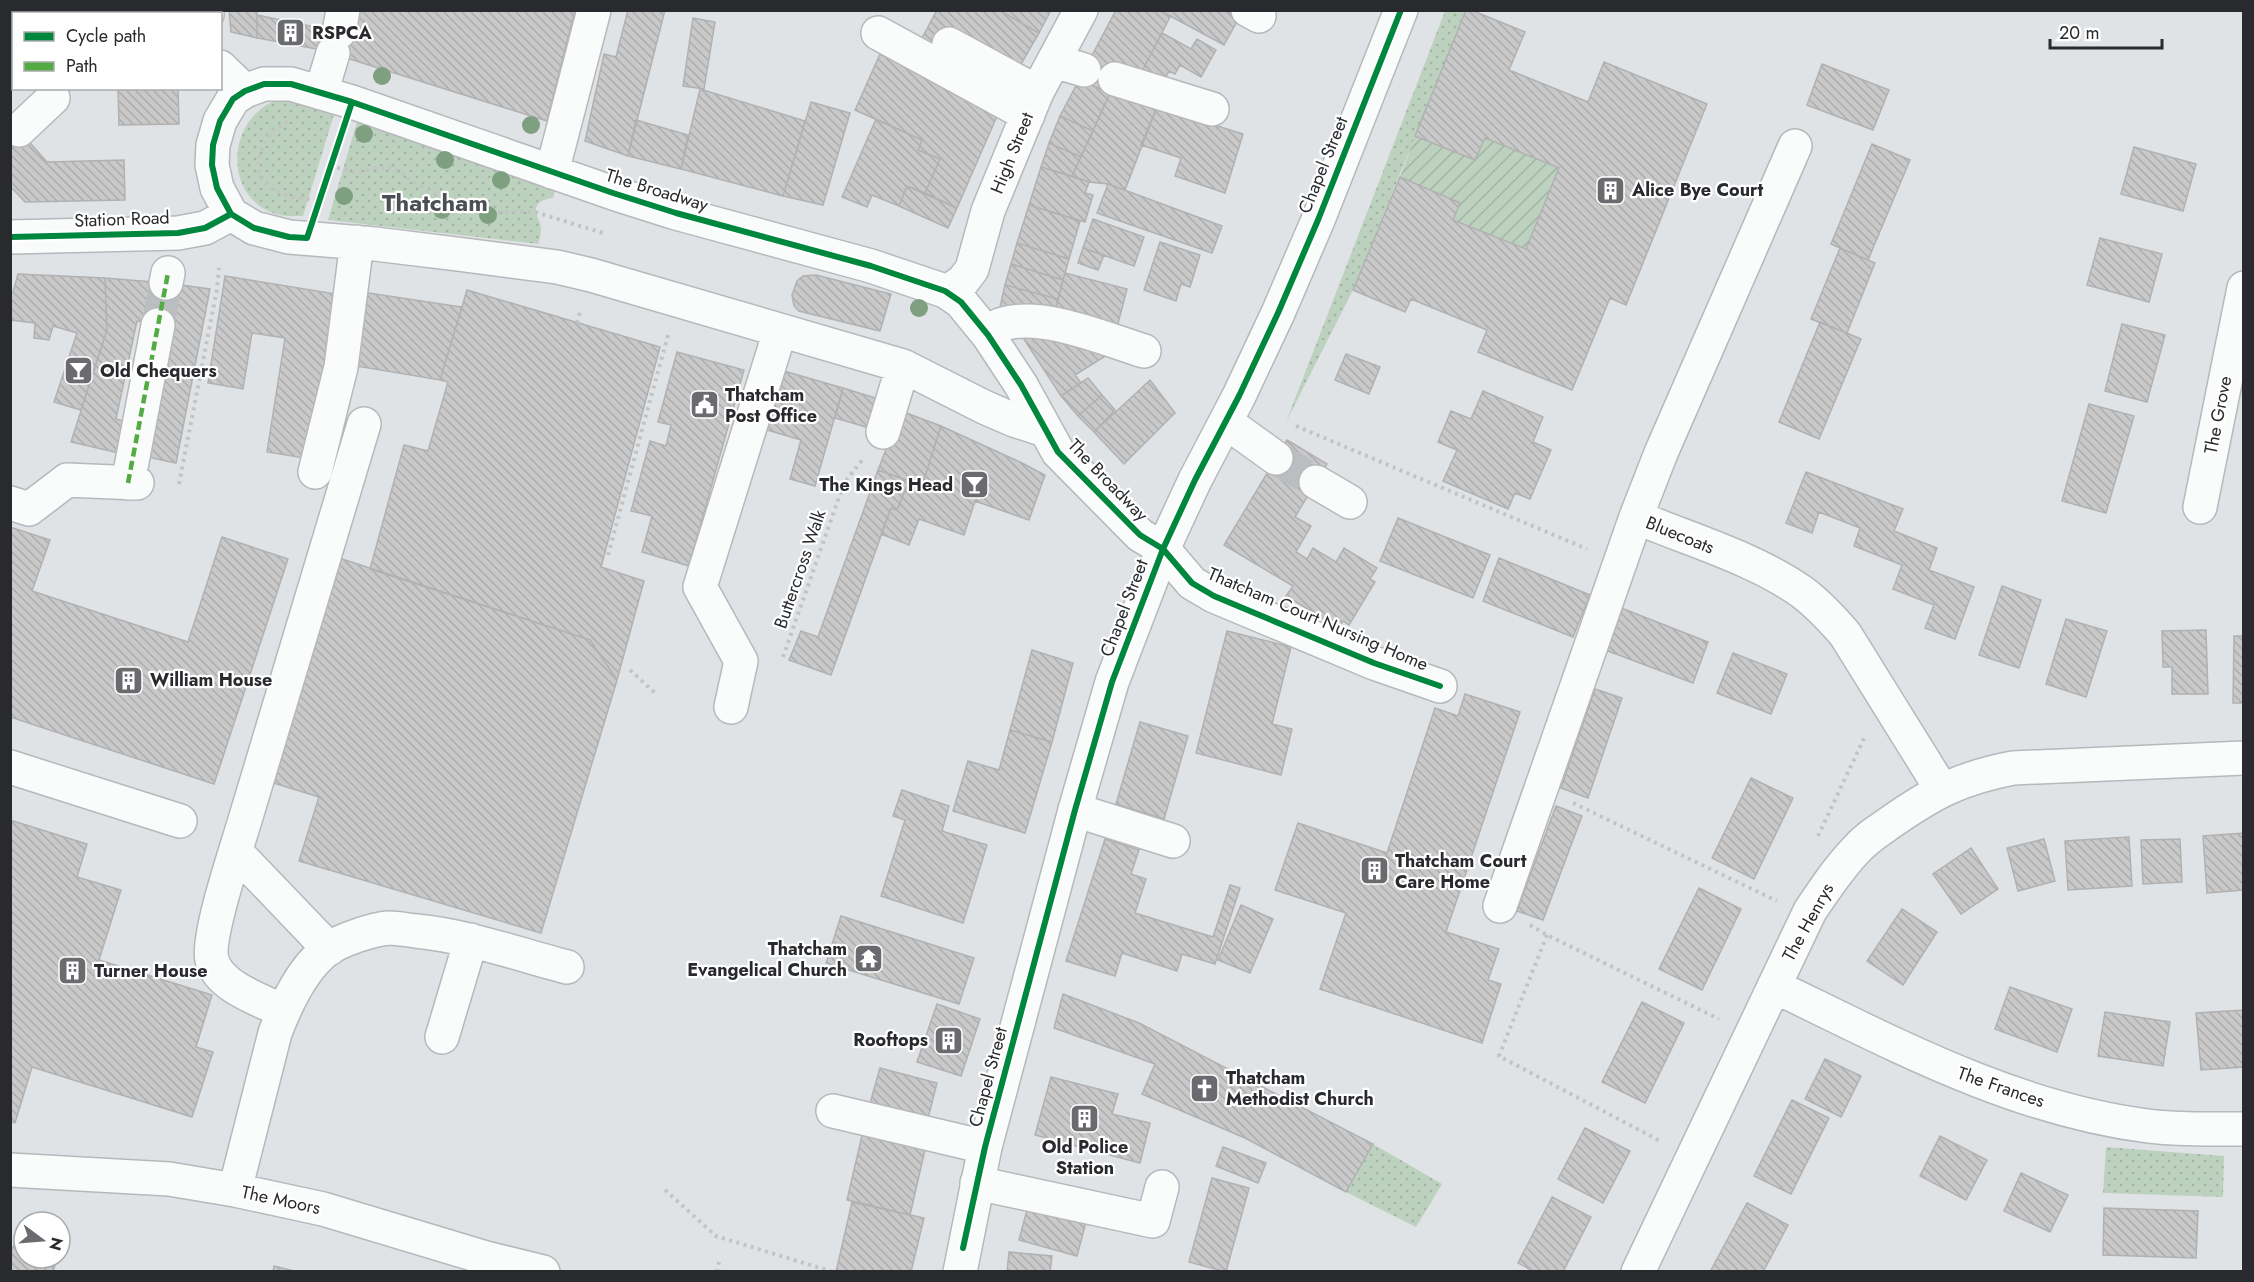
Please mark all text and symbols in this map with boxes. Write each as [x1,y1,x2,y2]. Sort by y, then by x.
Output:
legend [12,12,222,90]
scale bar [2050,12,2162,50]
building icon: RSPCA [275,17,307,49]
place label: RSPCA [312,20,372,46]
text: 20 m [2059,20,2099,46]
text: Cycle path [66,23,146,49]
text: Path [66,53,98,79]
street label: High Street [984,108,1040,198]
street label: Chapel Street [1292,112,1354,217]
street label: The Broadway [603,162,712,218]
building icon: Alice Bye Court [1595,174,1627,206]
place label: Alice Bye Court [1631,177,1763,203]
district label: Thatcham [382,185,488,220]
street label: Station Road [74,204,170,234]
bar icon: Old Chequers [63,355,95,387]
place label: Old Chequers [100,358,217,384]
street label: The Grove [2198,374,2238,456]
place label: Thatcham Post Office [725,382,817,429]
public building icon: Thatcham Post Office [688,389,720,421]
street label: The Broadway [1062,433,1154,527]
bar icon: The Kings Head [958,469,990,501]
place label: The Kings Head [819,472,953,498]
street label: Buttercross Walk [767,506,833,632]
street label: Bluecoats [1642,510,1718,560]
street label: Chapel Street [1094,555,1155,660]
street label: Thatcham Court Nursing Home [1204,561,1432,677]
building icon: William House [113,664,145,696]
place label: William House [150,667,272,693]
place label: Thatcham Court Care Home [1395,848,1527,895]
building icon: Thatcham Court Care Home [1358,855,1390,887]
street label: The Henrys [1776,878,1840,966]
place label: Thatcham Evangelical Church [687,936,847,983]
temple icon: Thatcham Evangelical Church [852,943,884,975]
building icon: Turner House [57,955,89,987]
place label: Turner House [94,958,208,984]
building icon: Rooftops [933,1024,965,1056]
street label: Chapel Street [962,1024,1014,1130]
place label: Rooftops [853,1027,928,1053]
street label: The Frances [1954,1060,2048,1114]
place label: Thatcham Methodist Church [1226,1065,1374,1112]
church icon: Thatcham Methodist Church [1189,1072,1221,1104]
building icon: Old Police Station [1069,1102,1101,1134]
place label: Old Police Station [1042,1134,1128,1181]
street label: The Moors [239,1179,323,1221]
north arrow [12,1210,72,1270]
text: N [43,1235,69,1253]

